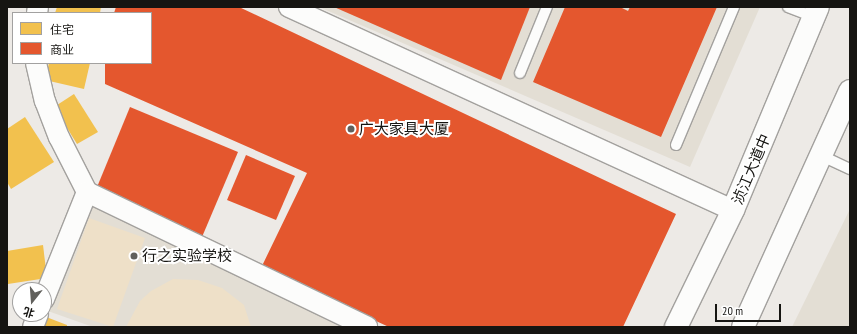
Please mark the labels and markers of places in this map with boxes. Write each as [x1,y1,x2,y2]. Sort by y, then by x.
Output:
place label: 广大家具大厦 [359,120,449,138]
marker: 广大家具大厦 [346,124,356,134]
place label: 行之实验学校 [142,247,232,265]
marker: 行之实验学校 [129,251,139,261]

